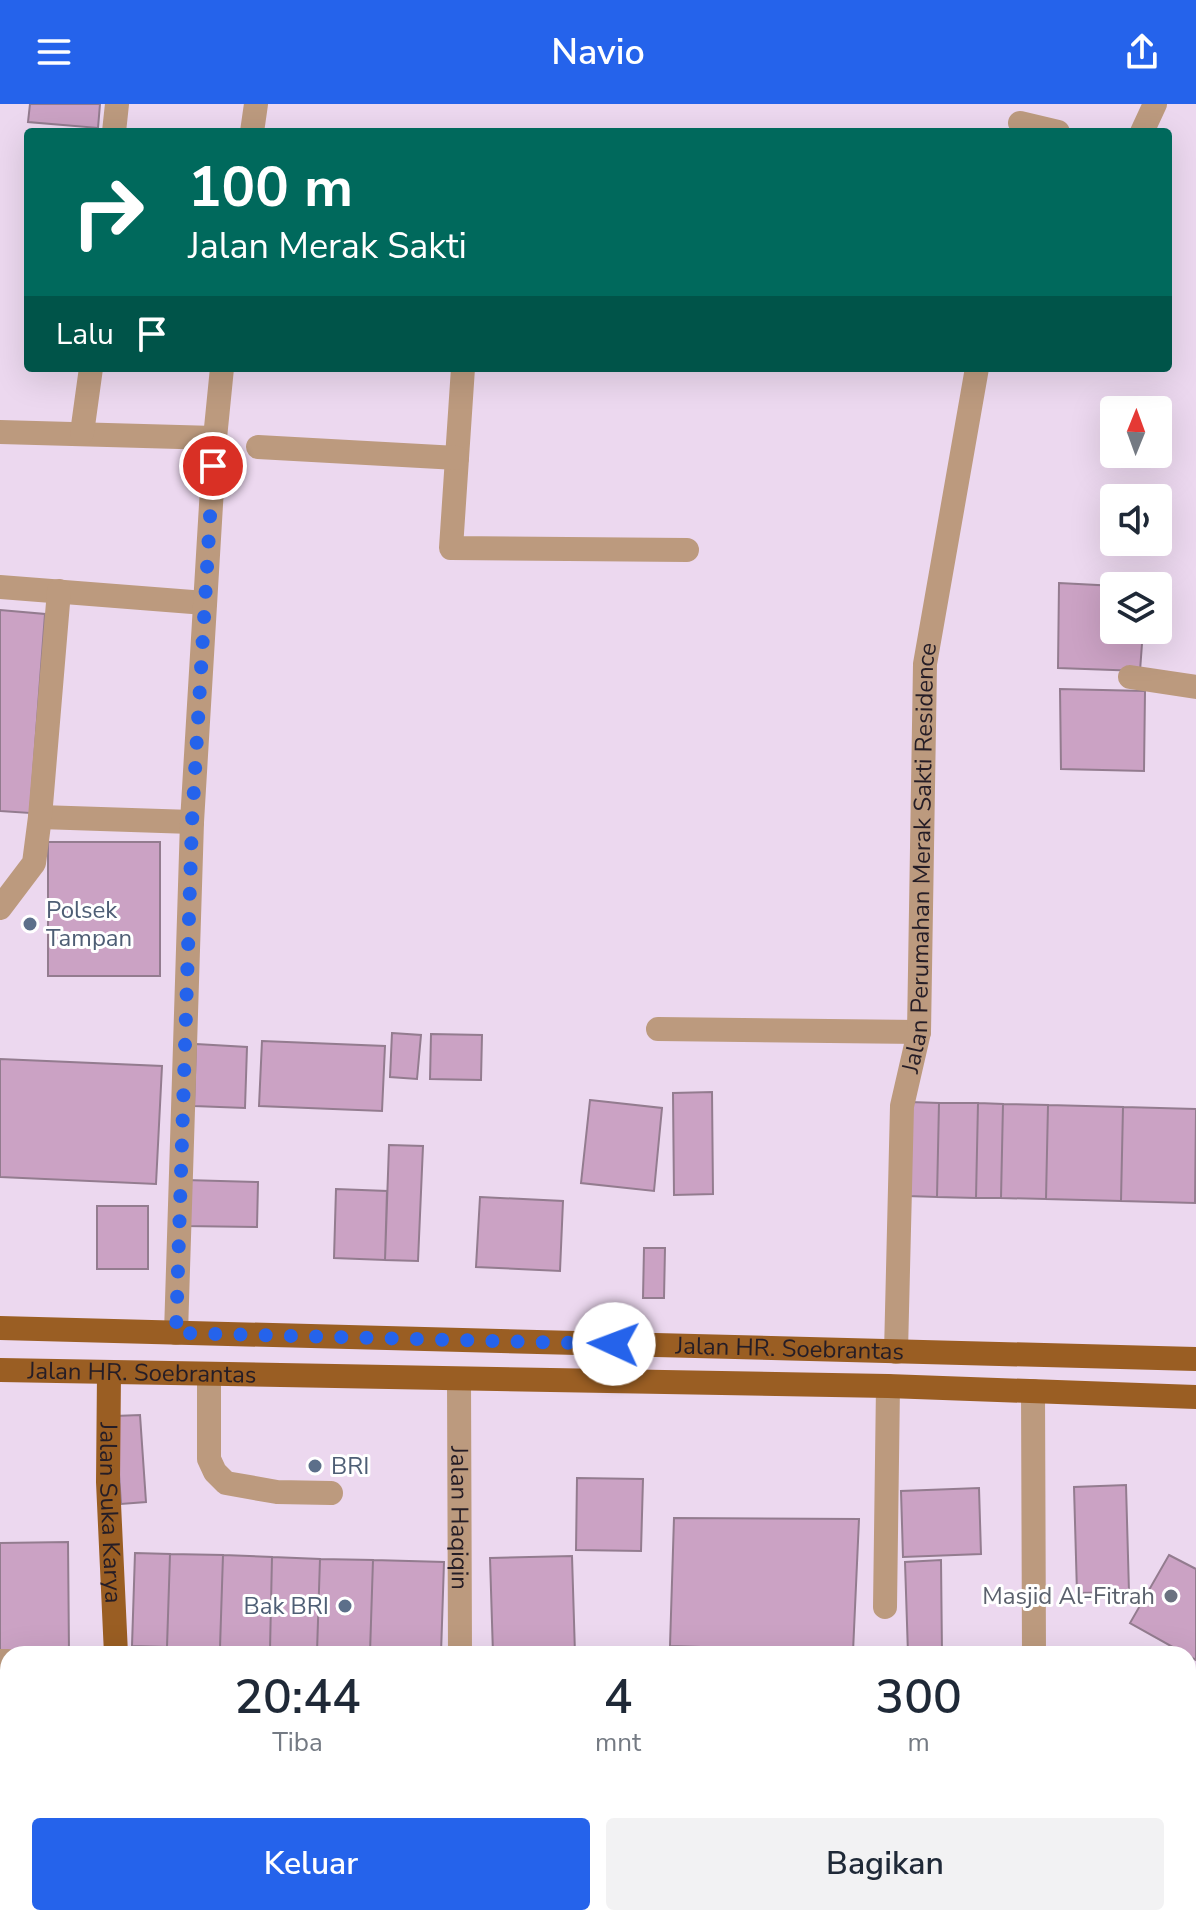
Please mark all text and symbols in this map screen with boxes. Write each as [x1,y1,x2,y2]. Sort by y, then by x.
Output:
text: Navio [551,28,645,77]
icon: menu [32,30,76,74]
icon: share [1120,30,1164,74]
text: 100 m [188,149,353,226]
icon: right [56,160,160,264]
text: Jalan Merak Sakti [188,222,467,271]
icon: arrive [130,312,174,356]
text: Lalu [56,314,114,355]
north arrow [1100,396,1172,468]
map controls [1100,396,1172,644]
pin [179,432,247,500]
icon: arrive [191,444,235,488]
button: sound [1100,484,1172,556]
button: layers [1100,572,1172,644]
street label: Jalan Perumahan Merak Sakti Residence [894,640,944,1077]
place label: Polsek Tampan [46,894,132,954]
marker: Polsek Tampan [21,915,39,933]
position arrow [572,1302,656,1386]
street label: Jalan HR. Soebrantas [674,1329,904,1367]
street label: Jalan HR. Soebrantas [26,1354,257,1391]
street label: Jalan Suka Karya [92,1421,130,1604]
street label: Jalan Haqiqin [443,1445,476,1590]
place label: BRI [331,1450,369,1482]
marker: BRI [306,1457,324,1475]
place label: Masjid Al-Fitrah [982,1580,1155,1612]
marker: Masjid Al-Fitrah [1162,1587,1180,1605]
place label: Bak BRI [243,1590,329,1622]
marker: Bak BRI [336,1597,354,1615]
text: 20:44 [234,1664,361,1730]
text: 4 [604,1664,632,1730]
text: 300 [875,1664,962,1730]
text: Tiba [272,1725,323,1760]
text: mnt [595,1725,641,1760]
text: m [907,1725,930,1760]
button: Keluar [32,1818,590,1910]
button: Bagikan [606,1818,1164,1910]

